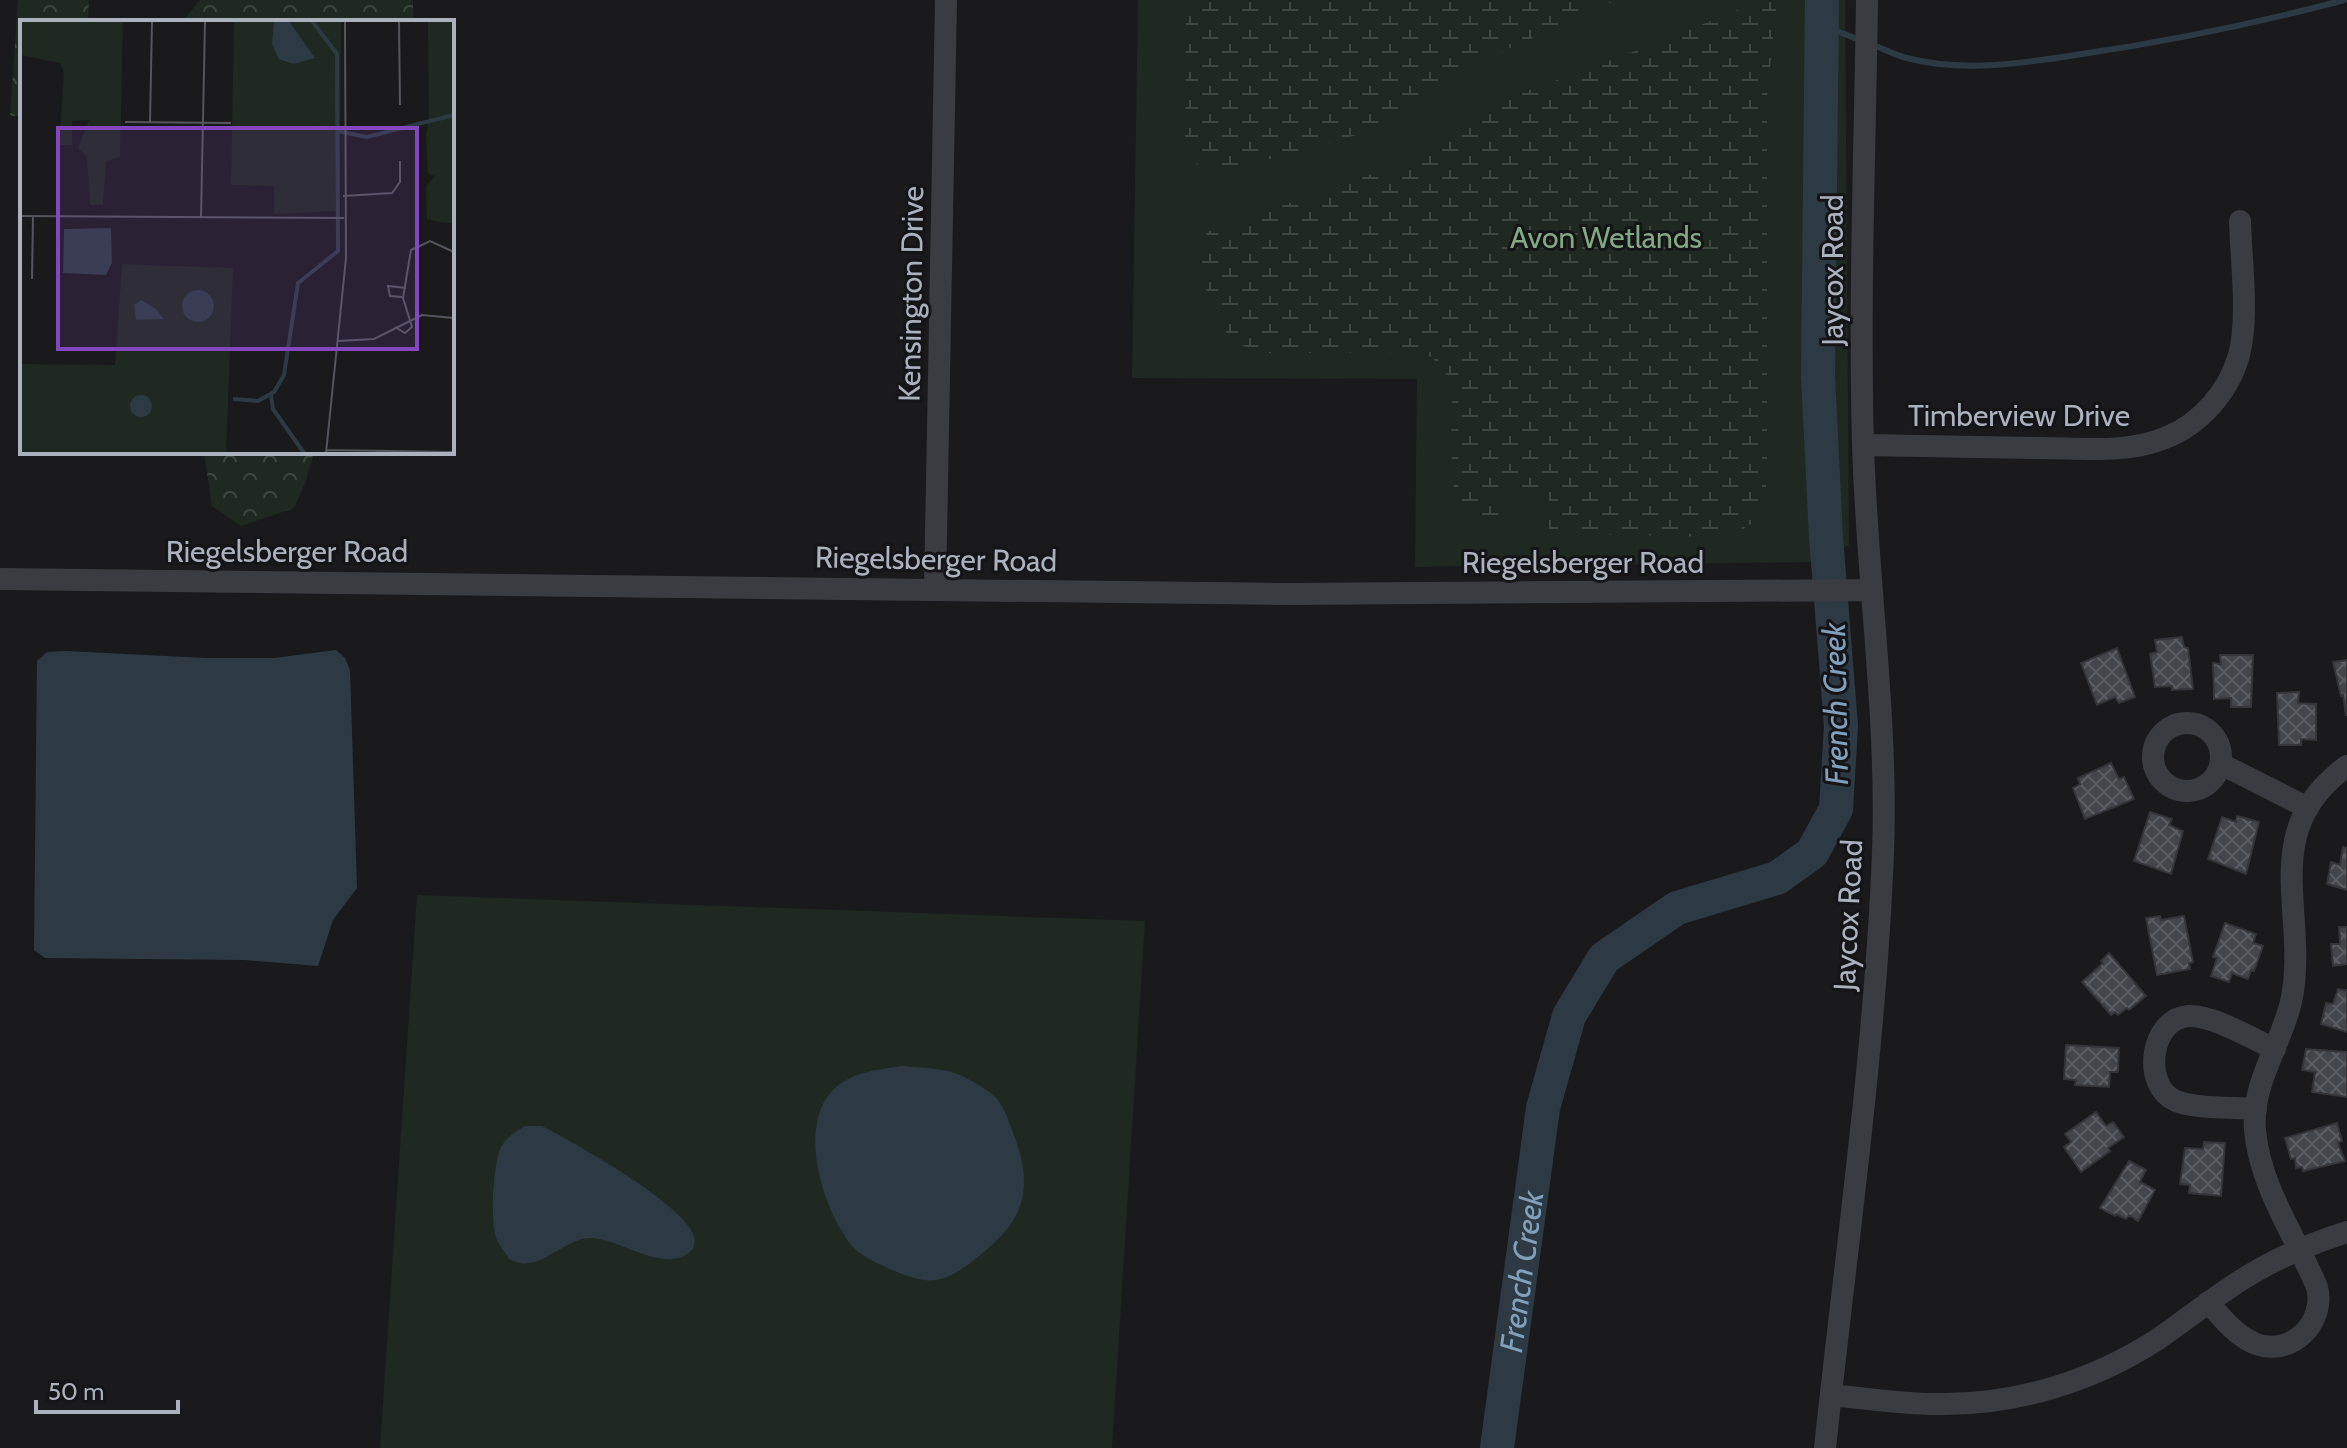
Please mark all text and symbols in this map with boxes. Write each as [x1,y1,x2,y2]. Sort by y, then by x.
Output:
inset map [20,20,454,454]
street label: Kensington Drive [891,186,931,402]
street label: Jaycox Road [1814,194,1851,347]
park label: Avon Wetlands [1510,219,1702,256]
street label: Timberview Drive [1908,397,2130,434]
street label: Riegelsberger Road [166,533,408,570]
street label: Riegelsberger Road [815,538,1057,580]
street label: Riegelsberger Road [1462,544,1704,581]
water label: French Creek [1814,621,1856,786]
street label: Jaycox Road [1826,838,1870,993]
water label: French Creek [1491,1187,1551,1355]
scale bar [36,1364,178,1414]
text: 50 m [48,1377,104,1406]

